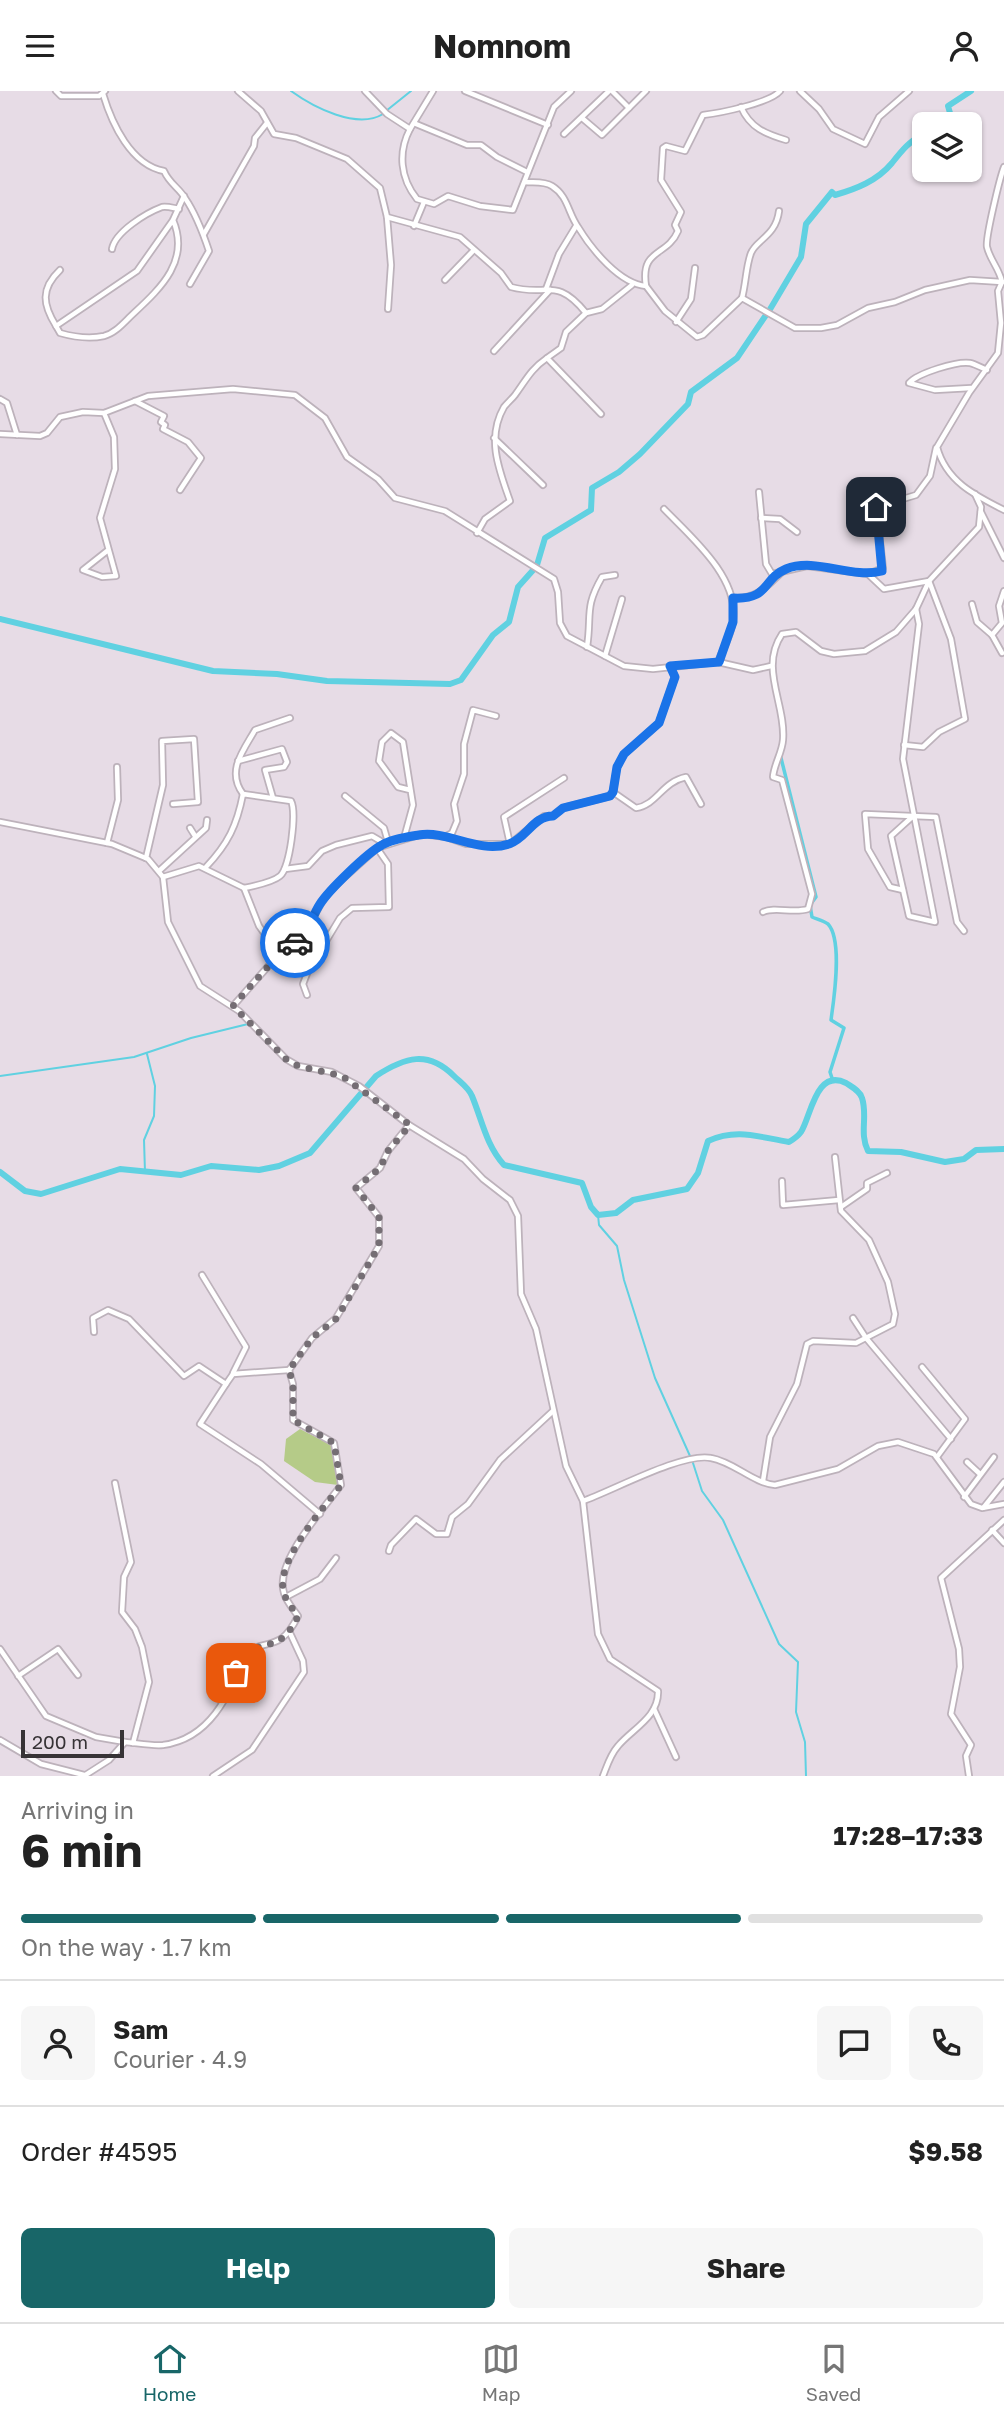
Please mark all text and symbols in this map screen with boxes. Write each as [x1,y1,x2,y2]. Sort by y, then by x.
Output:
icon: menu [21,27,59,65]
text: Nomnom [433,27,571,65]
icon: person [945,27,983,65]
map controls [912,112,982,182]
button: layers [912,112,982,182]
pin [846,477,906,537]
icon: home [857,488,895,526]
courier [260,908,330,978]
icon: car [276,924,314,962]
pin [206,1643,266,1703]
icon: bag [217,1654,255,1692]
scale bar [21,1727,124,1759]
text: 200 m [32,1730,88,1753]
text: Arriving in [21,1796,134,1824]
text: 17:28–17:33 [833,1820,983,1851]
text: 6 min [21,1822,142,1877]
text: On the way · 1.7 km [21,1933,232,1961]
button: person [21,2006,95,2080]
button: chat [817,2006,891,2080]
button: phone [909,2006,983,2080]
text: Sam [113,2014,168,2045]
text: Courier · 4.9 [113,2045,247,2073]
text: Order #4595 [21,2136,177,2167]
text: $9.58 [908,2136,983,2167]
button: Help [21,2228,495,2308]
button: Share [509,2228,983,2308]
tab: Home [143,2340,196,2405]
tab: Map [482,2340,520,2405]
tab: Saved [806,2340,861,2405]

